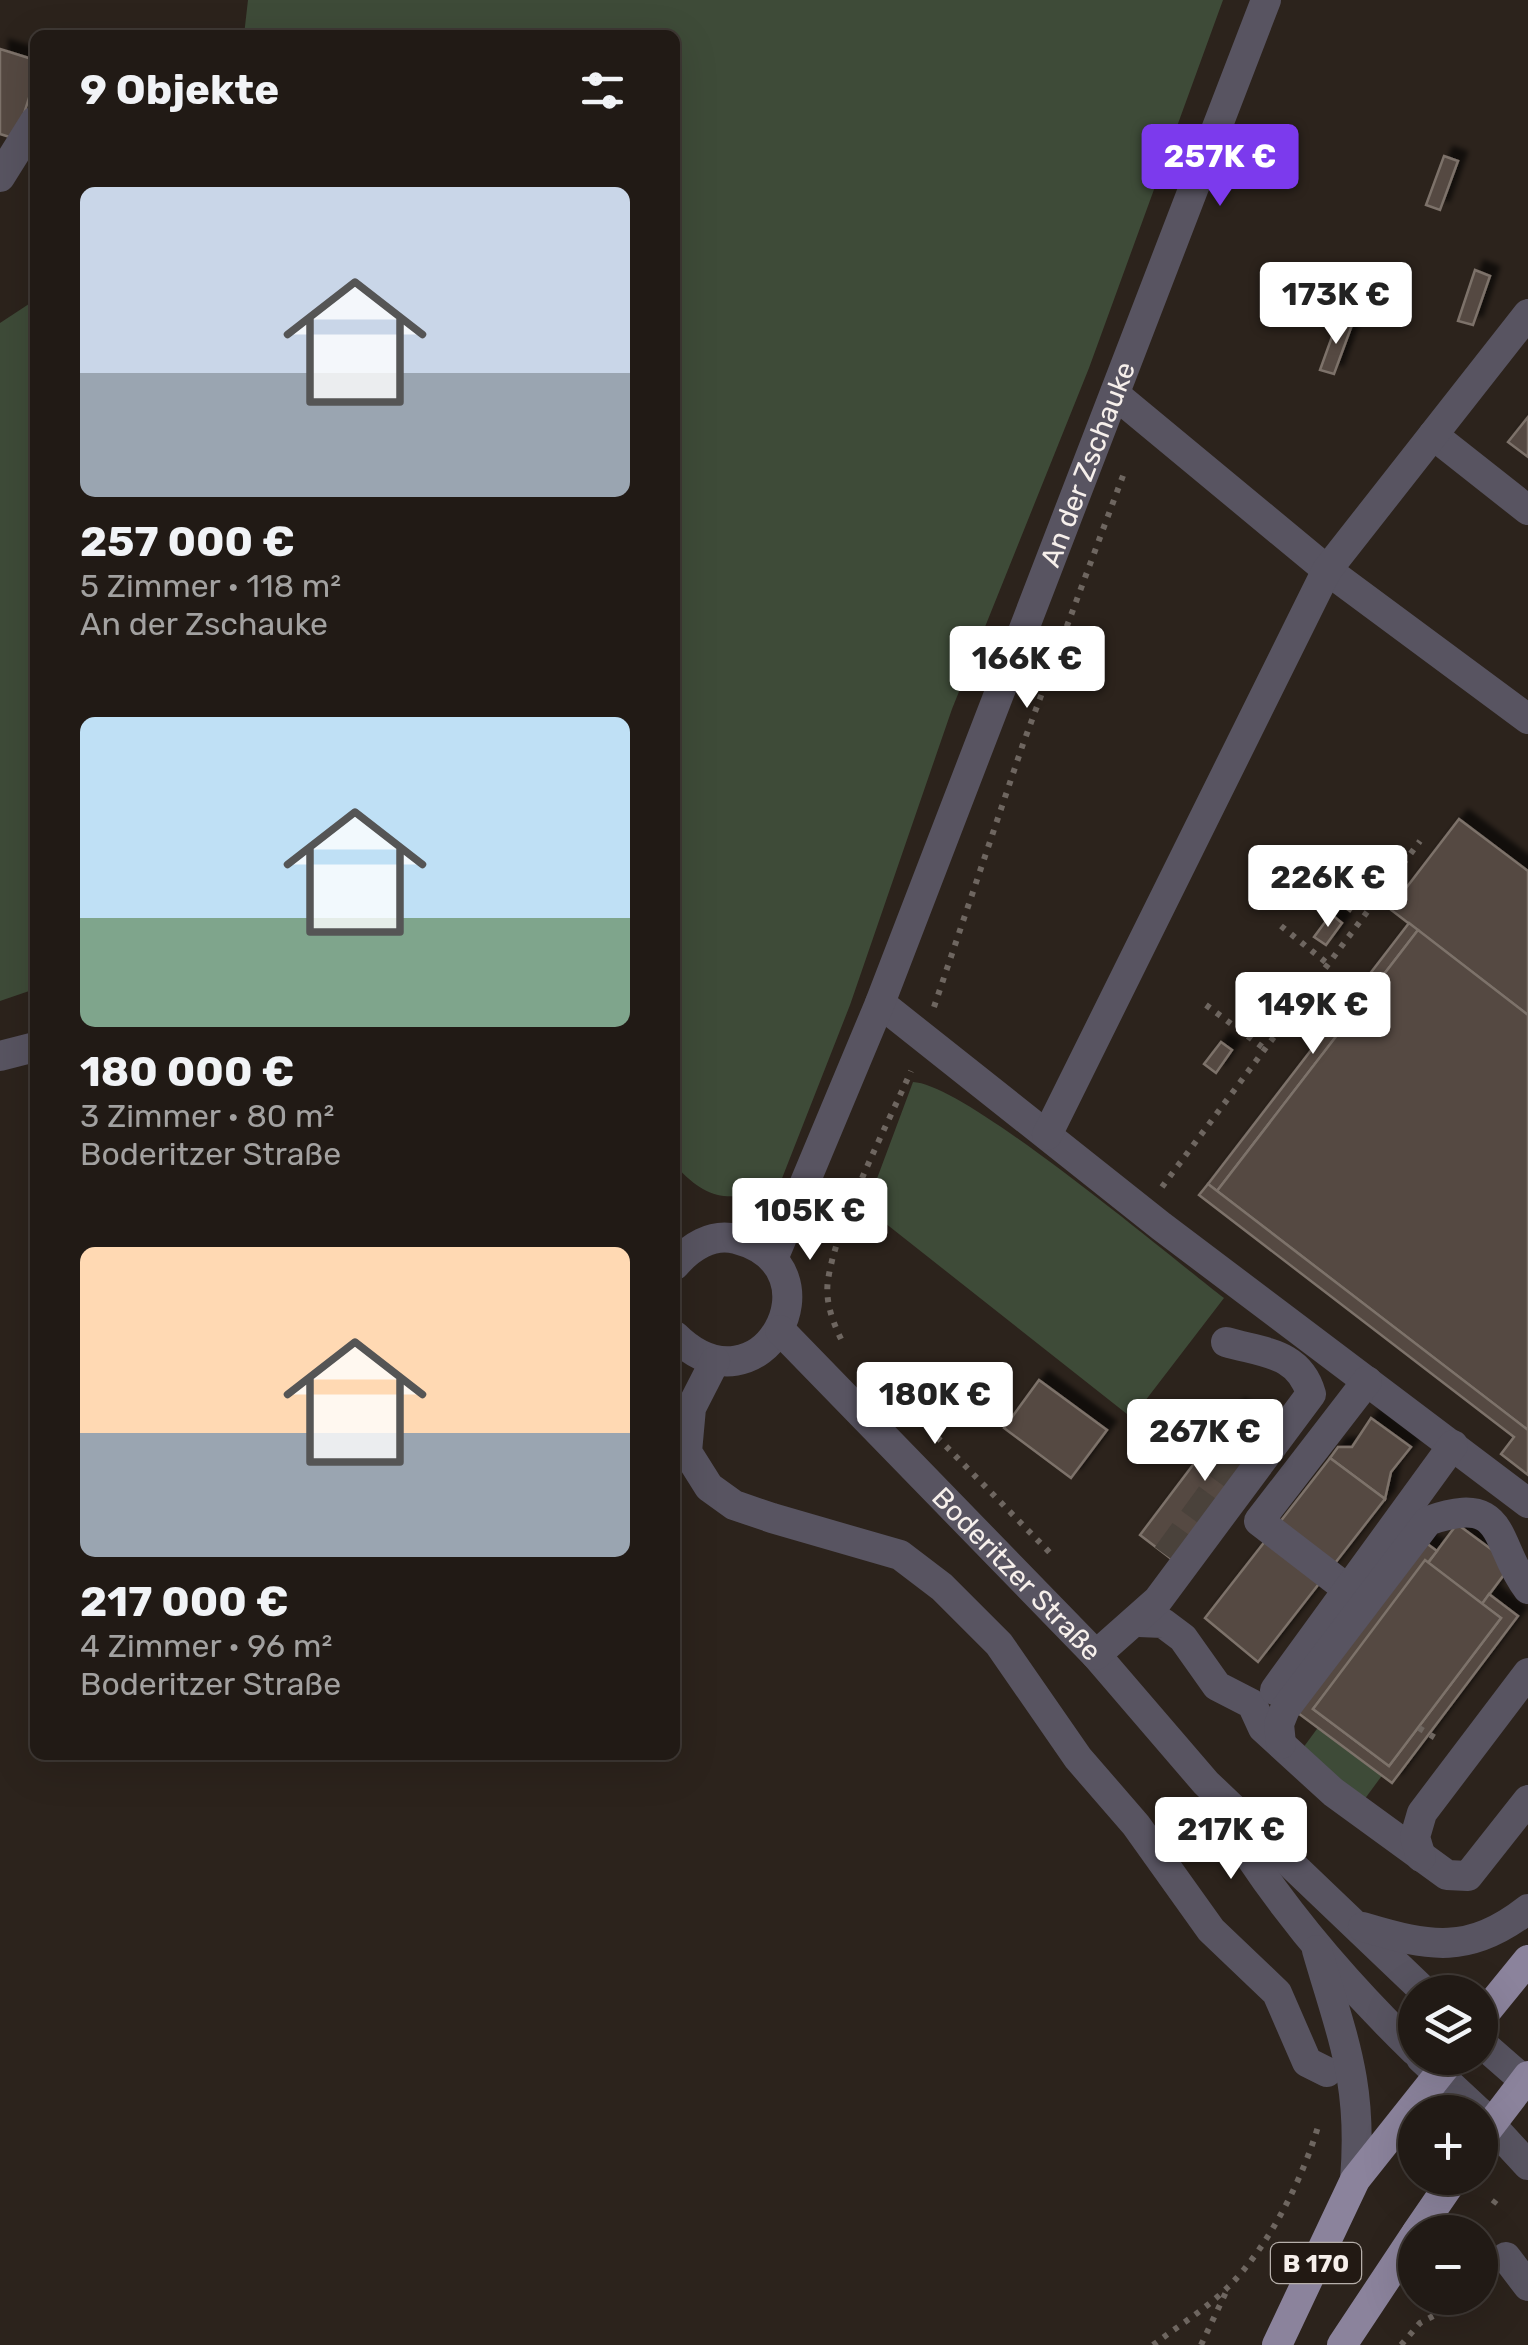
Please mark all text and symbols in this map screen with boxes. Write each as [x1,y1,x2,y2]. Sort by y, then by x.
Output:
icon: filters [575,63,630,118]
text: 9 Objekte [80,65,279,115]
pin: 257K € [1139,124,1301,209]
text: 257K € [1164,137,1276,175]
icon: home [265,252,445,432]
pin: 173K € [1255,262,1417,347]
text: 173K € [1282,275,1390,313]
street label: An der Zschauke [1033,357,1142,571]
text: 257 000 € [80,517,295,567]
text: 5 Zimmer · 118 m² [80,567,341,605]
text: An der Zschauke [80,605,328,643]
pin: 166K € [946,626,1108,711]
text: 166K € [972,639,1082,677]
icon: home [265,782,445,962]
pin: 226K € [1247,845,1409,930]
text: 226K € [1270,858,1386,896]
pin: 149K € [1232,972,1394,1057]
text: 149K € [1257,985,1369,1023]
text: 180 000 € [80,1047,294,1097]
text: 3 Zimmer · 80 m² [80,1097,334,1135]
text: Boderitzer Straße [80,1135,341,1173]
pin: 105K € [729,1178,891,1263]
text: 105K € [754,1191,866,1229]
icon: home [265,1312,445,1492]
pin: 180K € [854,1362,1016,1447]
text: 180K € [879,1375,991,1413]
pin: 267K € [1124,1399,1286,1484]
text: 267K € [1149,1412,1261,1450]
street label: Boderitzer Straße [925,1480,1109,1667]
text: 217 000 € [80,1577,289,1627]
text: 4 Zimmer · 96 m² [80,1627,332,1665]
text: Boderitzer Straße [80,1665,341,1703]
pin: 217K € [1150,1797,1312,1882]
text: 217K € [1177,1810,1285,1848]
map controls [1398,1975,1498,2315]
button: layers [1398,1975,1498,2075]
button: + [1398,2095,1498,2195]
button: − [1398,2215,1498,2315]
road number: B 170 [1271,2243,1361,2283]

